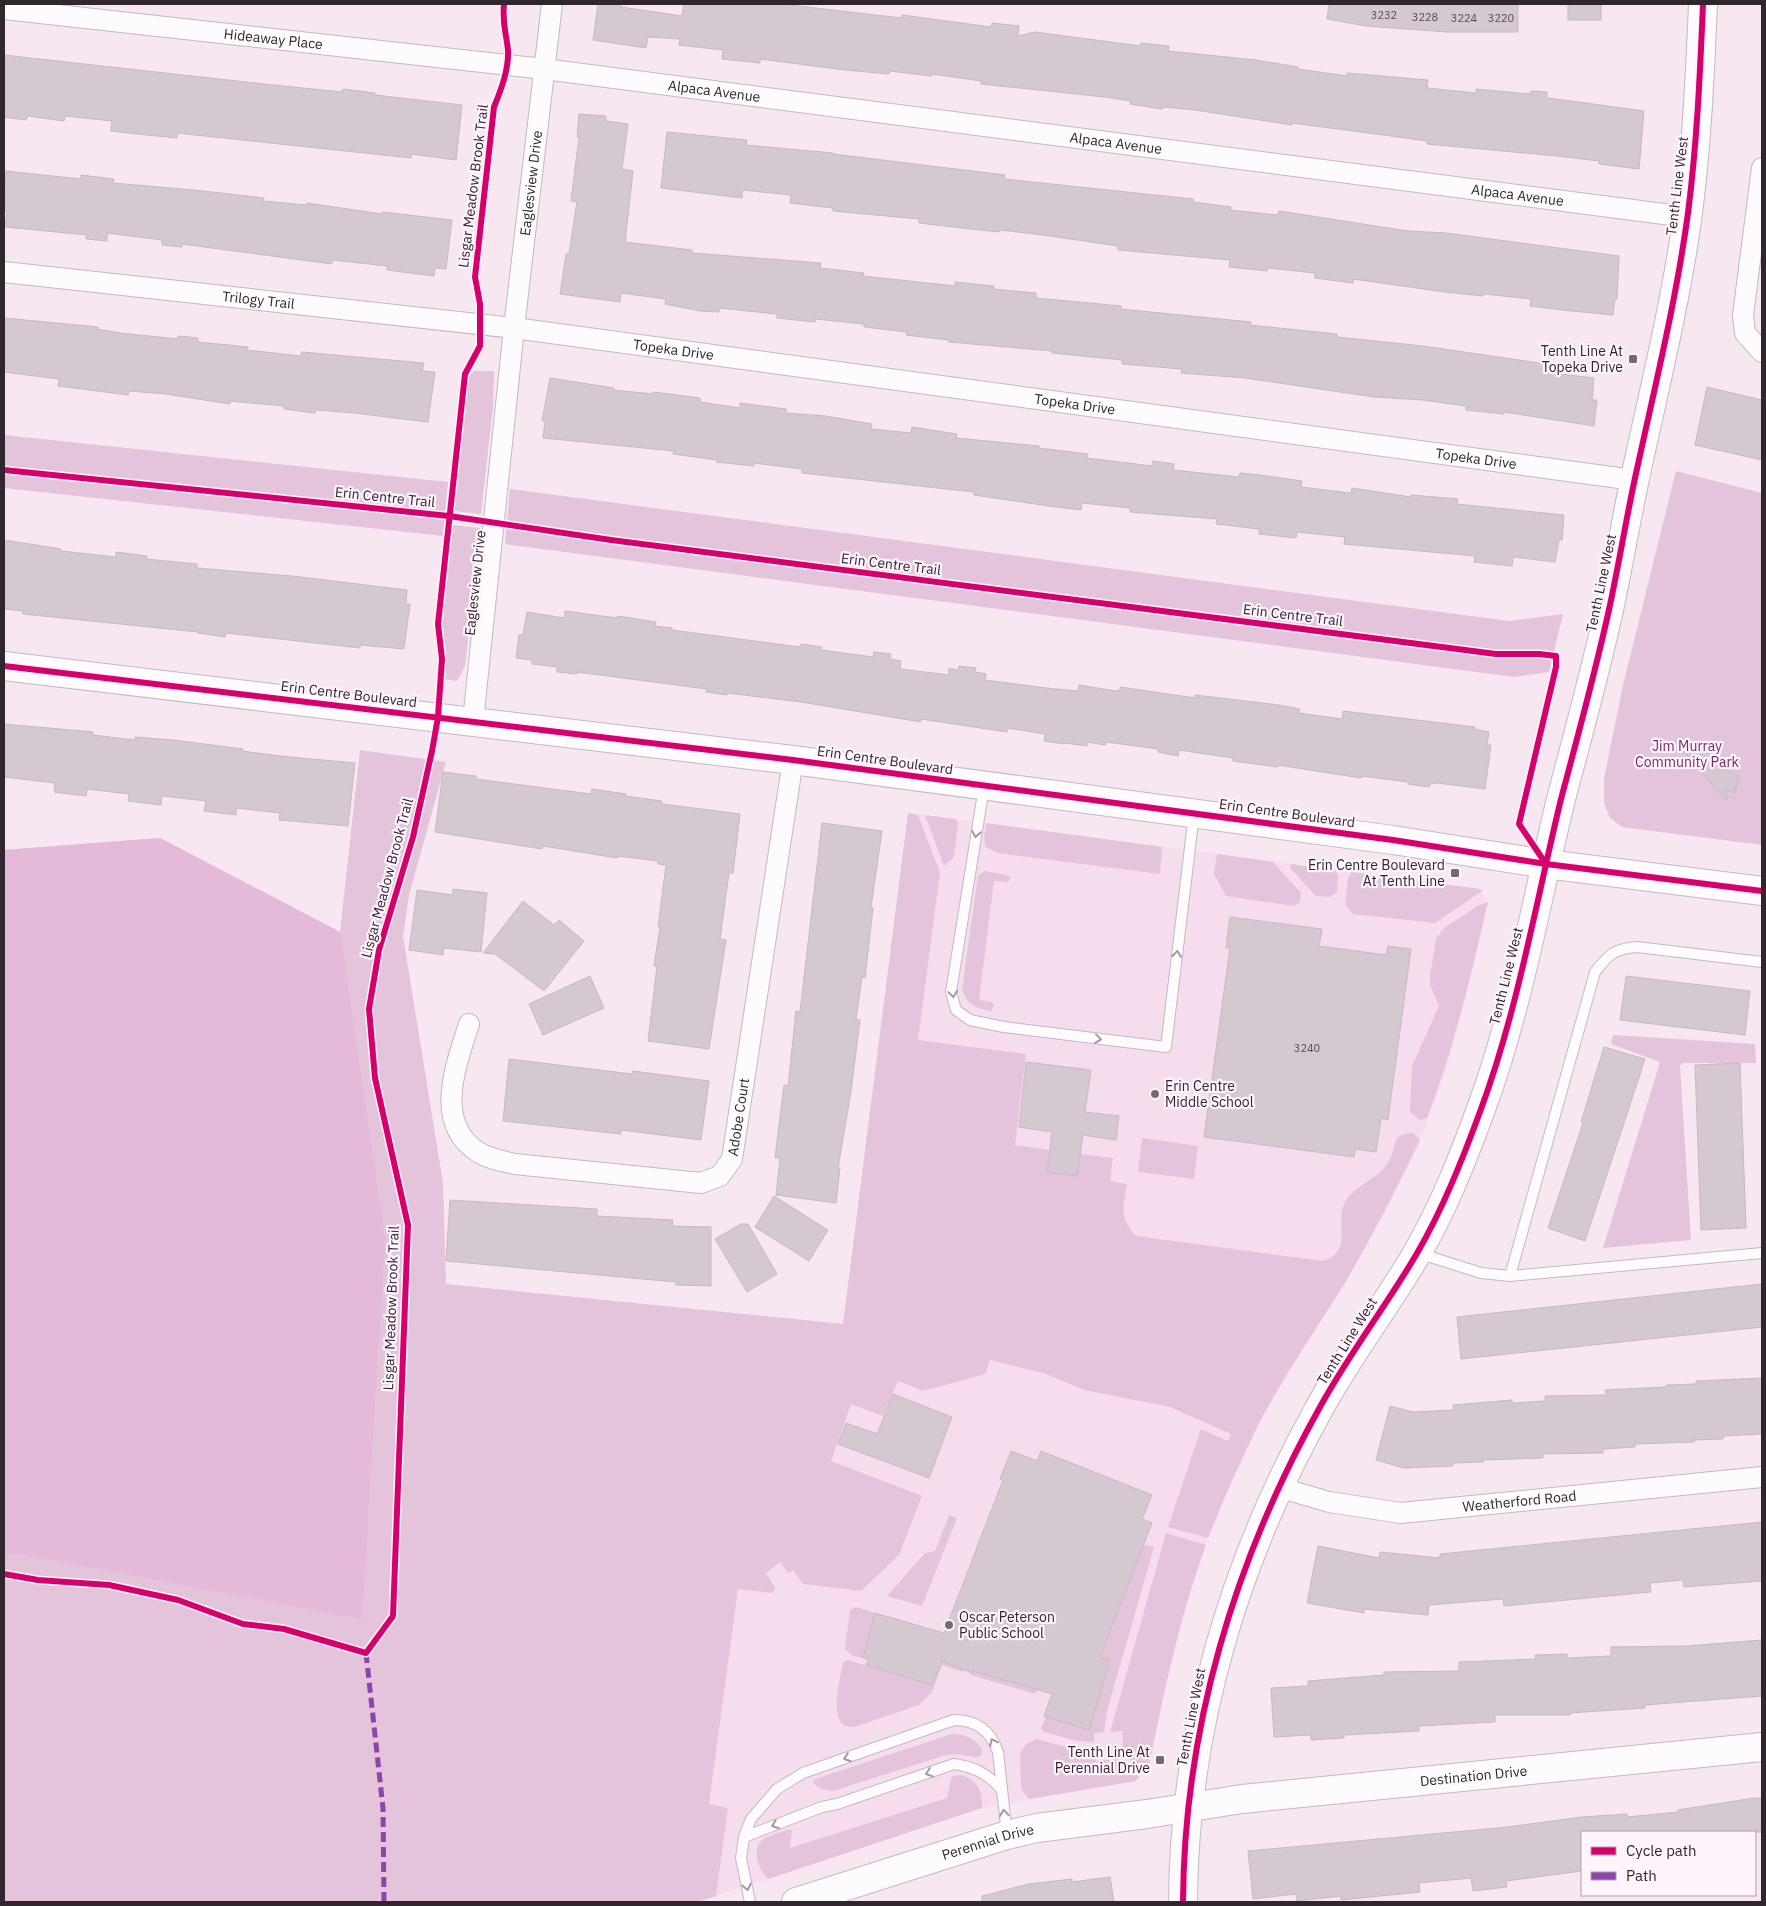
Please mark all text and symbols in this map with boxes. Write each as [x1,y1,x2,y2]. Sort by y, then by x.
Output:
house number: 3232 [1371,8,1397,22]
house number: 3228 [1412,10,1438,24]
house number: 3224 [1451,11,1478,25]
house number: 3220 [1488,11,1514,25]
street label: Hideaway Place [223,24,324,53]
street label: Alpaca Avenue [667,76,762,106]
street label: Lisgar Meadow Brook Trail [454,103,492,269]
street label: Alpaca Avenue [1069,128,1163,158]
street label: Eaglesview Drive [516,129,546,237]
street label: Tenth Line West [1662,135,1692,237]
street label: Alpaca Avenue [1470,180,1565,210]
street label: Trilogy Trail [221,287,296,313]
street label: Topeka Drive [632,335,715,364]
place label: Tenth Line At Topeka Drive [1541,342,1623,376]
marker: Tenth Line At Topeka Drive [1627,353,1639,365]
street label: Topeka Drive [1033,390,1117,419]
street label: Topeka Drive [1435,444,1518,473]
street label: Erin Centre Trail [334,483,436,511]
street label: Eaglesview Drive [461,529,490,637]
street label: Tenth Line West [1582,532,1620,634]
street label: Erin Centre Trail [840,549,942,579]
street label: Erin Centre Trail [1242,600,1344,630]
street label: Erin Centre Boulevard [280,677,418,711]
park label: Jim Murray Community Park [1635,737,1740,771]
street label: Erin Centre Boulevard [816,742,954,778]
street label: Erin Centre Boulevard [1218,795,1356,831]
street label: Lisgar Meadow Brook Trail [357,796,417,960]
one-way arrow [971,830,981,838]
place label: Erin Centre Boulevard At Tenth Line [1308,856,1445,890]
marker: Erin Centre Boulevard At Tenth Line [1449,867,1461,879]
street label: Tenth Line West [1485,925,1527,1027]
one-way arrow [1171,949,1182,957]
one-way arrow [947,991,958,999]
one-way arrow [1094,1033,1102,1043]
house number: 3240 [1294,1041,1320,1055]
street label: Adobe Court [724,1077,753,1157]
place label: Erin Centre Middle School [1165,1077,1254,1111]
marker: Erin Centre Middle School [1149,1088,1161,1100]
street label: Lisgar Meadow Brook Trail [379,1225,403,1391]
street label: Tenth Line West [1313,1294,1381,1388]
street label: Weatherford Road [1462,1487,1577,1516]
place label: Oscar Peterson Public School [959,1608,1055,1642]
marker: Oscar Peterson Public School [943,1619,955,1631]
street label: Tenth Line West [1173,1666,1209,1768]
one-way arrow [990,1739,1000,1748]
place label: Tenth Line At Perennial Drive [1055,1743,1150,1777]
one-way arrow [844,1752,852,1762]
marker: Tenth Line At Perennial Drive [1154,1754,1166,1766]
street label: Destination Drive [1419,1761,1528,1790]
one-way arrow [925,1767,933,1777]
one-way arrow [999,1808,1010,1816]
one-way arrow [771,1819,780,1829]
street label: Perennial Drive [939,1820,1036,1864]
legend [1581,1831,1756,1896]
text: Cycle path [1626,1841,1697,1860]
text: Path [1626,1866,1657,1885]
one-way arrow [741,1882,752,1891]

